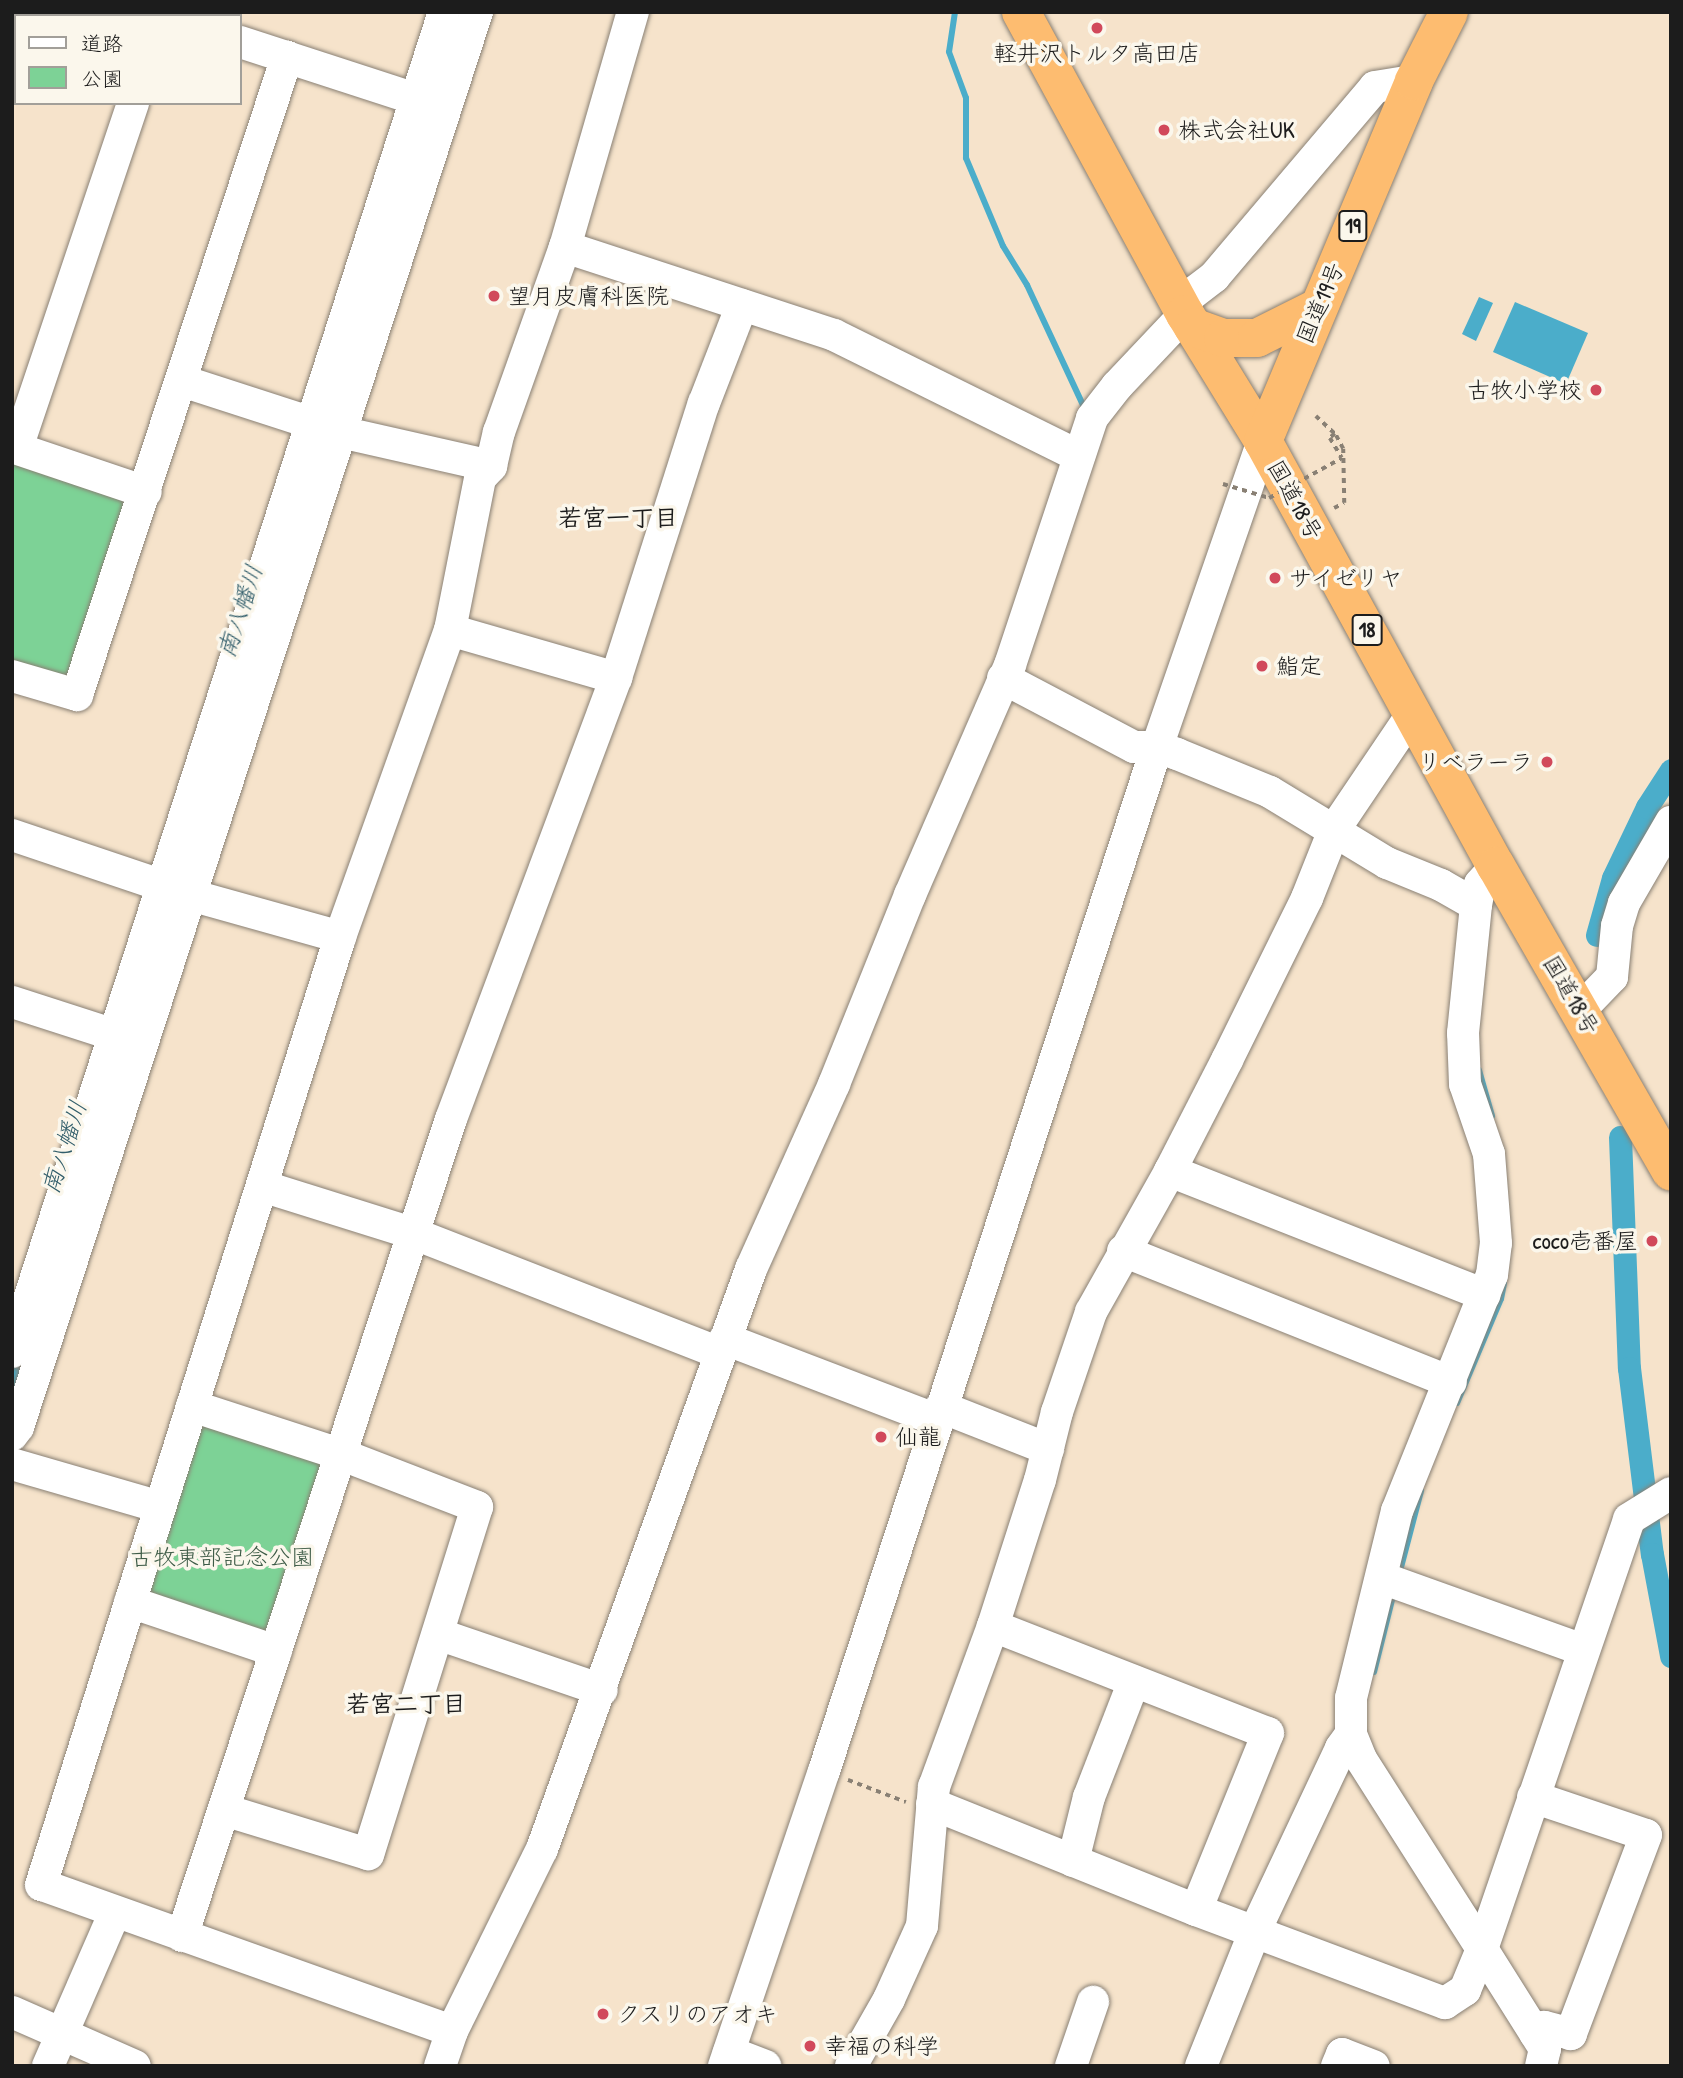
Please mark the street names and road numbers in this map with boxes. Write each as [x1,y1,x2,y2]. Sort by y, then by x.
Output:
road number: 19 [1337,208,1369,244]
street label: 国道19号 [1291,258,1349,348]
street label: 国道18号 [1262,455,1328,545]
road number: 18 [1351,612,1383,648]
street label: 国道18号 [1537,950,1605,1040]

